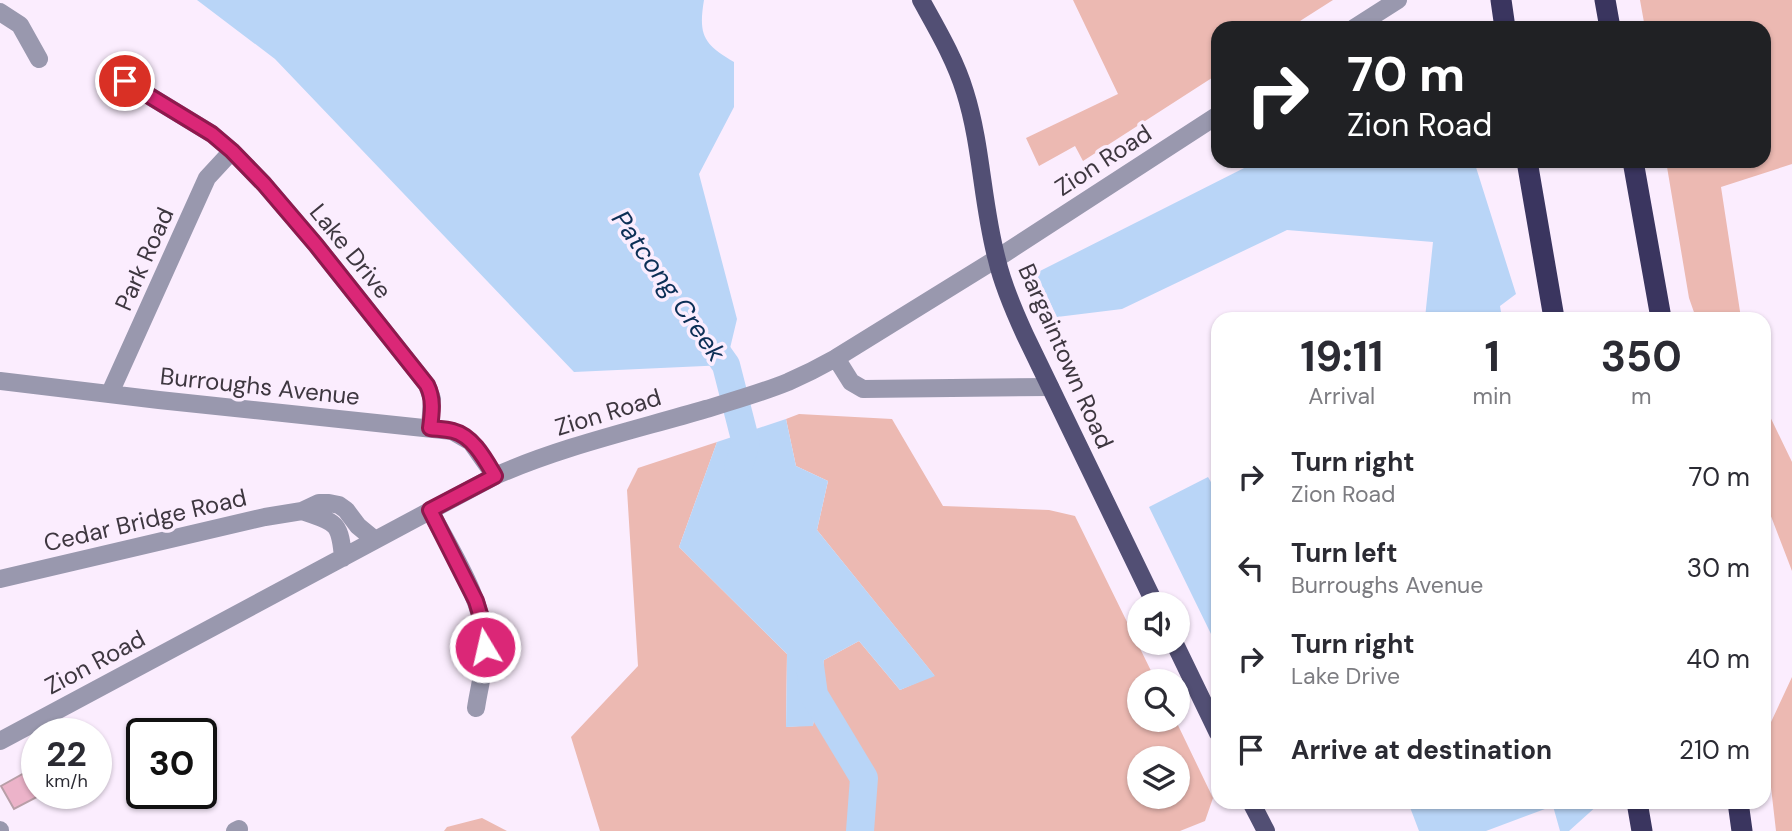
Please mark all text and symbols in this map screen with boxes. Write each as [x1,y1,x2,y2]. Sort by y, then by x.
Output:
text: 70 m [1347,42,1465,106]
icon: right [1232,49,1323,140]
pin [95,51,155,111]
icon: arrive [106,62,144,100]
text: Zion Road [1347,104,1492,146]
street label: Zion Road [1049,117,1157,203]
street label: Lake Drive [303,197,399,305]
street label: Park Road [108,203,180,315]
water label: Patcong Creek [604,204,734,369]
street label: Bargaintown Road [1011,259,1121,453]
text: 19:11 [1300,329,1383,384]
text: 1 [1484,329,1500,384]
text: 350 [1601,329,1682,384]
street label: Burroughs Avenue [159,360,361,412]
street label: Zion Road [551,381,665,443]
text: Arrival [1308,381,1375,411]
text: min [1472,381,1512,411]
text: m [1631,381,1652,411]
text: Turn right [1291,445,1415,479]
icon: right [1232,458,1270,496]
text: 70 m [1689,460,1750,494]
text: Zion Road [1291,479,1395,509]
street label: Cedar Bridge Road [41,482,249,558]
text: Turn left [1291,536,1398,570]
icon: left [1232,549,1270,587]
text: 30 m [1687,551,1750,585]
text: Burroughs Avenue [1291,570,1483,600]
map controls [1127,592,1190,809]
button: sound [1127,592,1190,655]
position arrow [448,610,522,684]
street label: Zion Road [40,623,150,701]
text: Turn right [1291,627,1415,661]
icon: right [1232,640,1270,678]
text: 40 m [1686,642,1750,676]
text: Lake Drive [1291,661,1400,691]
button: search [1127,669,1190,732]
speed limit sign: 30 [126,718,217,809]
text: 22 [46,731,87,777]
icon: arrive [1232,731,1270,769]
text: Arrive at destination [1291,733,1552,767]
text: 210 m [1679,733,1750,767]
button: layers [1127,746,1190,809]
text: km/h [45,769,88,793]

